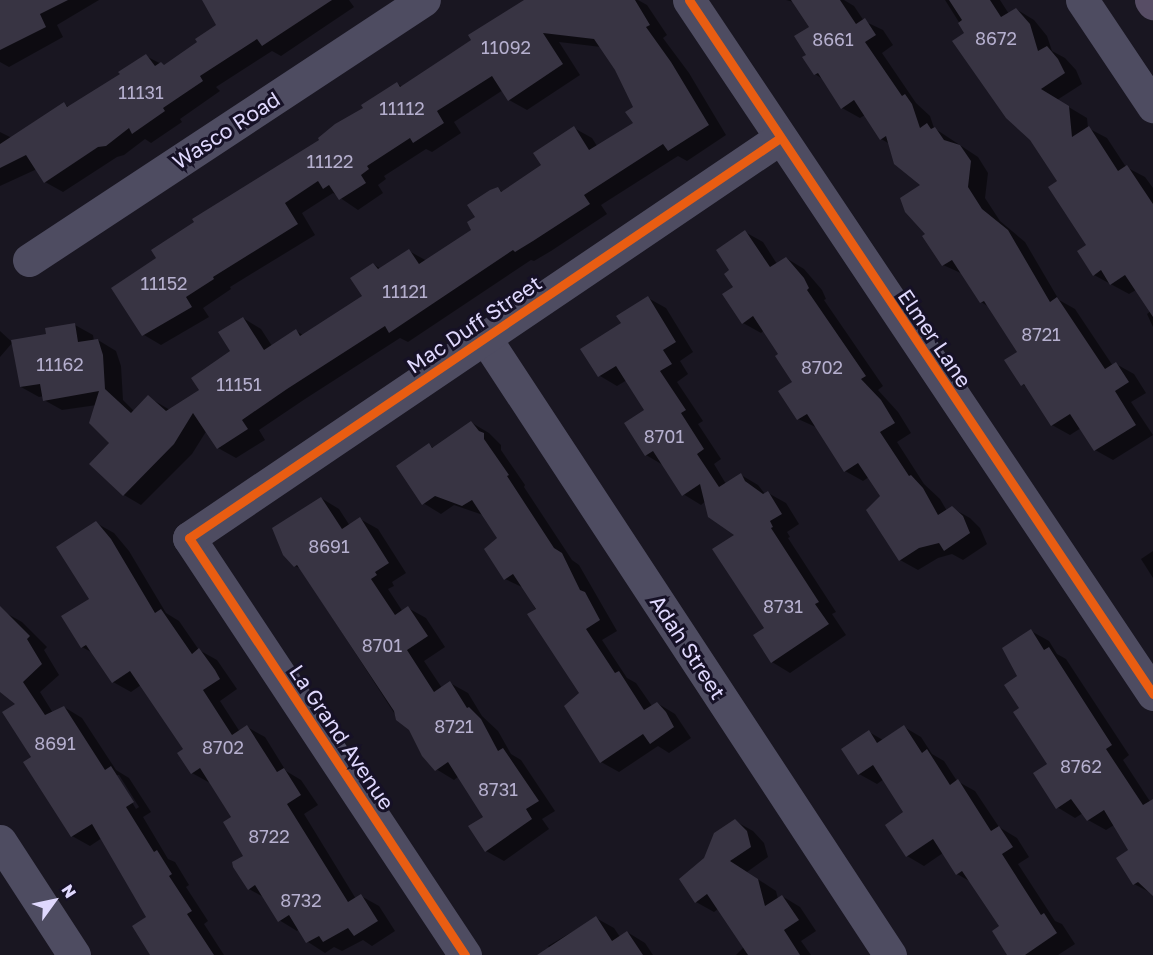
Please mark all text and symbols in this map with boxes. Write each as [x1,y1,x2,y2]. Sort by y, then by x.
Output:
house number: 8672 [975,27,1017,49]
house number: 8661 [812,28,854,50]
house number: 11092 [481,36,531,58]
house number: 11131 [118,81,164,103]
street label: Wasco Road [168,86,284,174]
house number: 11112 [379,97,425,119]
house number: 11122 [306,150,354,172]
street label: Mac Duff Street [402,270,546,378]
house number: 11152 [140,272,188,294]
house number: 11121 [382,280,428,302]
street label: Elmer Lane [893,284,977,392]
house number: 8721 [1021,323,1061,345]
house number: 11162 [36,353,84,375]
house number: 8702 [801,356,843,378]
house number: 11151 [216,373,262,395]
house number: 8701 [644,425,684,447]
house number: 8691 [308,535,350,557]
street label: Adah Street [645,590,731,704]
house number: 8731 [763,595,803,617]
house number: 8701 [362,634,402,656]
street label: La Grand Avenue [284,660,400,814]
house number: 8721 [434,715,474,737]
house number: 8691 [34,732,76,754]
house number: 8702 [202,736,244,758]
house number: 8762 [1060,755,1102,777]
house number: 8731 [478,778,518,800]
house number: 8722 [248,825,290,847]
north arrow [24,871,84,931]
text: N [57,881,81,902]
house number: 8732 [280,889,322,911]

